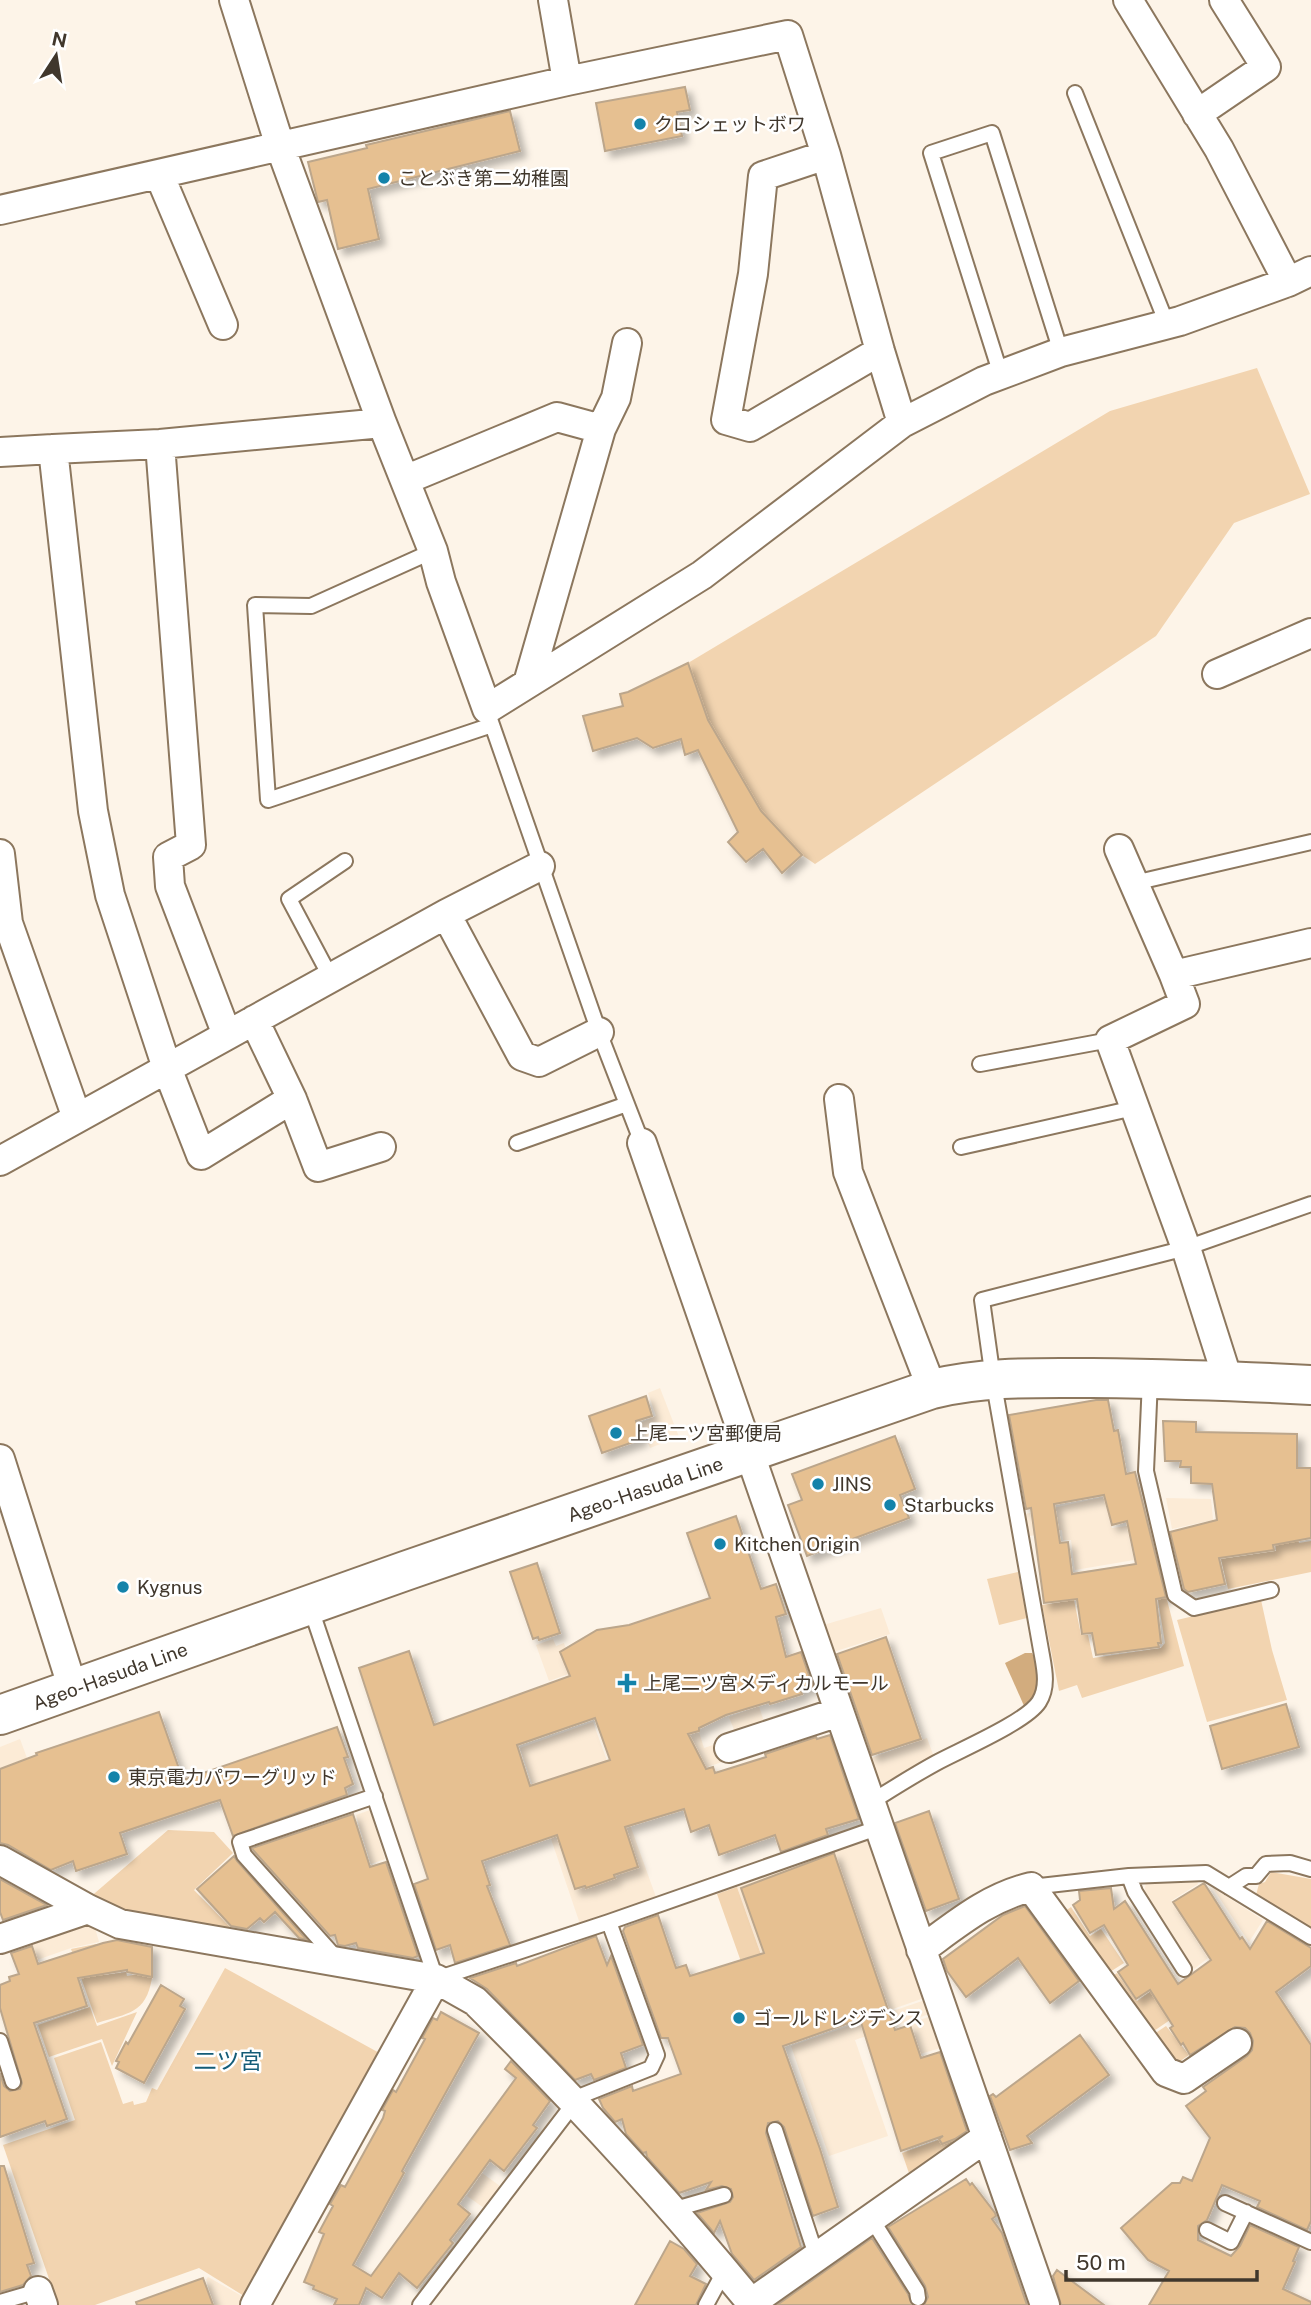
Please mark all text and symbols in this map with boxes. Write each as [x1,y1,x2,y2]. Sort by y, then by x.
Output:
north arrow [21,21,91,91]
text: N [50,27,69,52]
place label: クロシェットボワ [654,113,806,135]
marker: クロシェットボワ [632,116,648,132]
place label: ことぶき第二幼稚園 [398,167,569,189]
marker: ことぶき第二幼稚園 [376,170,392,186]
place label: 上尾二ツ宮郵便局 [630,1422,782,1444]
marker: 上尾二ツ宮郵便局 [608,1425,624,1441]
street label: Ageo-Hasuda Line [564,1452,726,1526]
place label: JINS [832,1473,872,1495]
marker: JINS [810,1476,826,1492]
place label: Starbucks [904,1494,994,1516]
marker: Starbucks [882,1497,898,1513]
place label: Kitchen Origin [734,1533,860,1555]
marker: Kitchen Origin [712,1536,728,1552]
place label: Kygnus [137,1576,202,1598]
marker: Kygnus [115,1579,131,1595]
street label: Ageo-Hasuda Line [30,1638,190,1714]
place label: 上尾二ツ宮メディカルモール [643,1672,889,1694]
marker: 上尾二ツ宮メディカルモール [617,1673,637,1693]
place label: 東京電力パワーグリッド [128,1766,337,1788]
marker: 東京電力パワーグリッド [106,1769,122,1785]
place label: ゴールドレジデンス [753,2007,924,2029]
marker: ゴールドレジデンス [731,2010,747,2026]
district label: 二ツ宮 [194,2047,263,2074]
scale bar [1066,2238,1257,2282]
text: 50 m [1076,2250,1126,2275]

